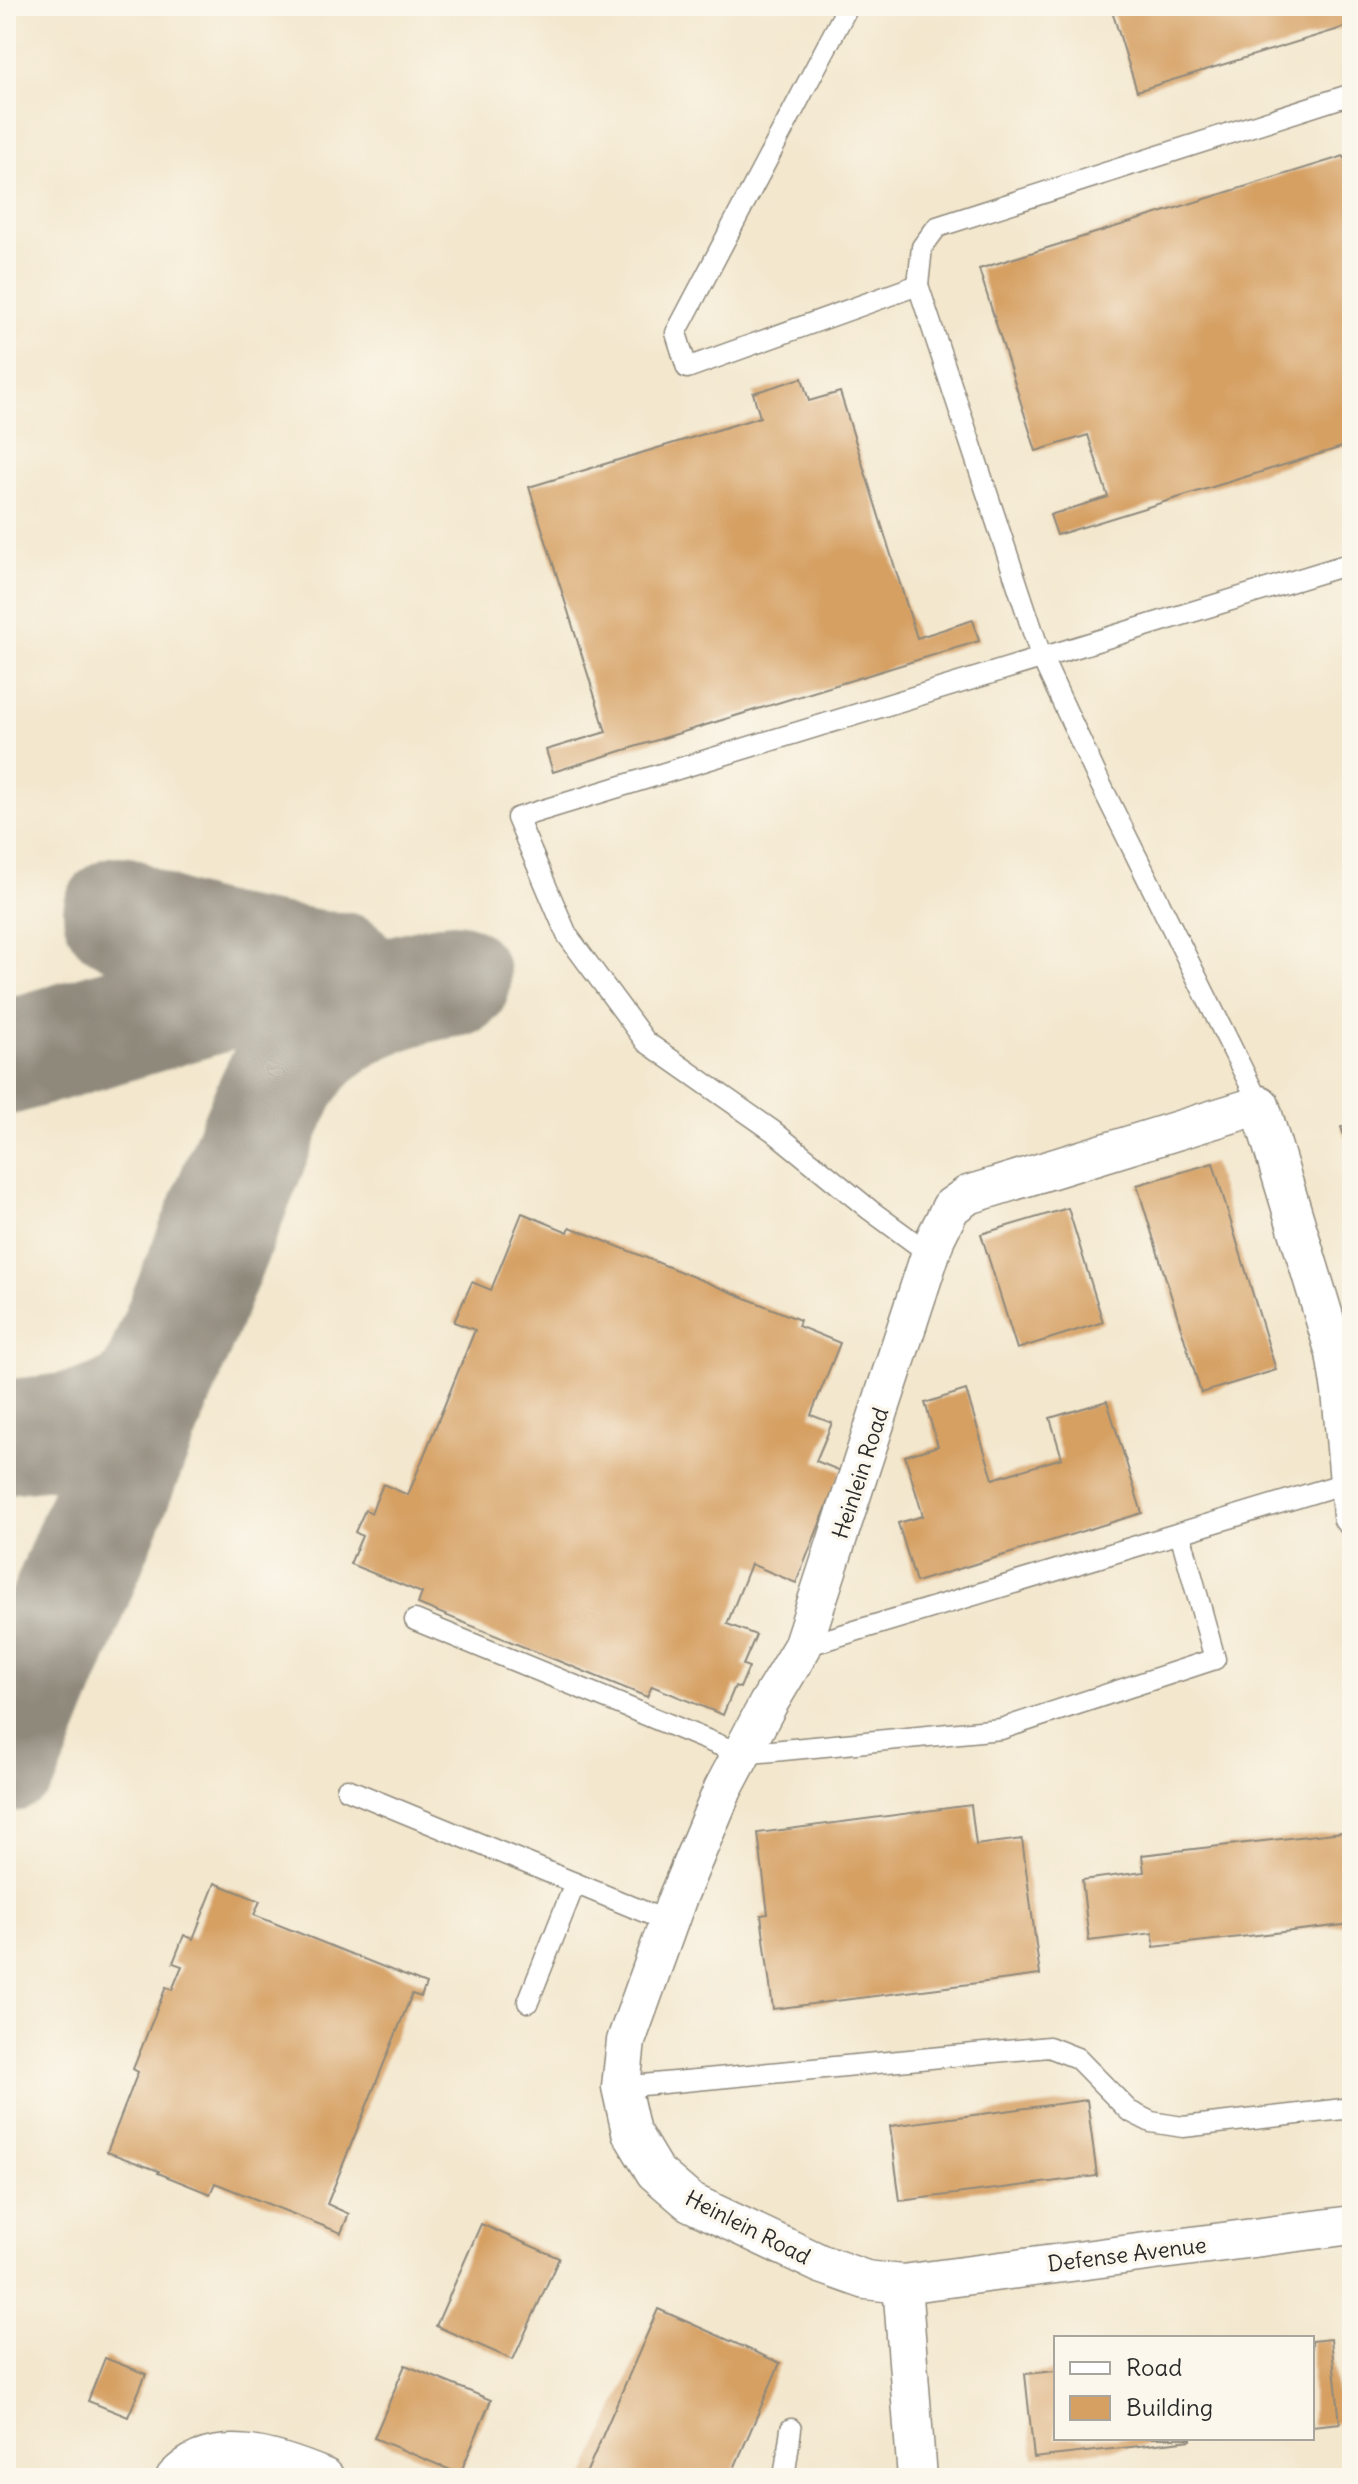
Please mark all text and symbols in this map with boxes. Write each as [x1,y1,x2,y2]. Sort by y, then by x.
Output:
street label: Heinlein Road [826,1404,894,1542]
street label: Heinlein Road [681,2184,815,2270]
street label: Defense Avenue [1046,2230,1208,2278]
legend [1054,2336,1314,2440]
text: Road [1126,2352,1182,2382]
text: Building [1126,2392,1213,2422]

